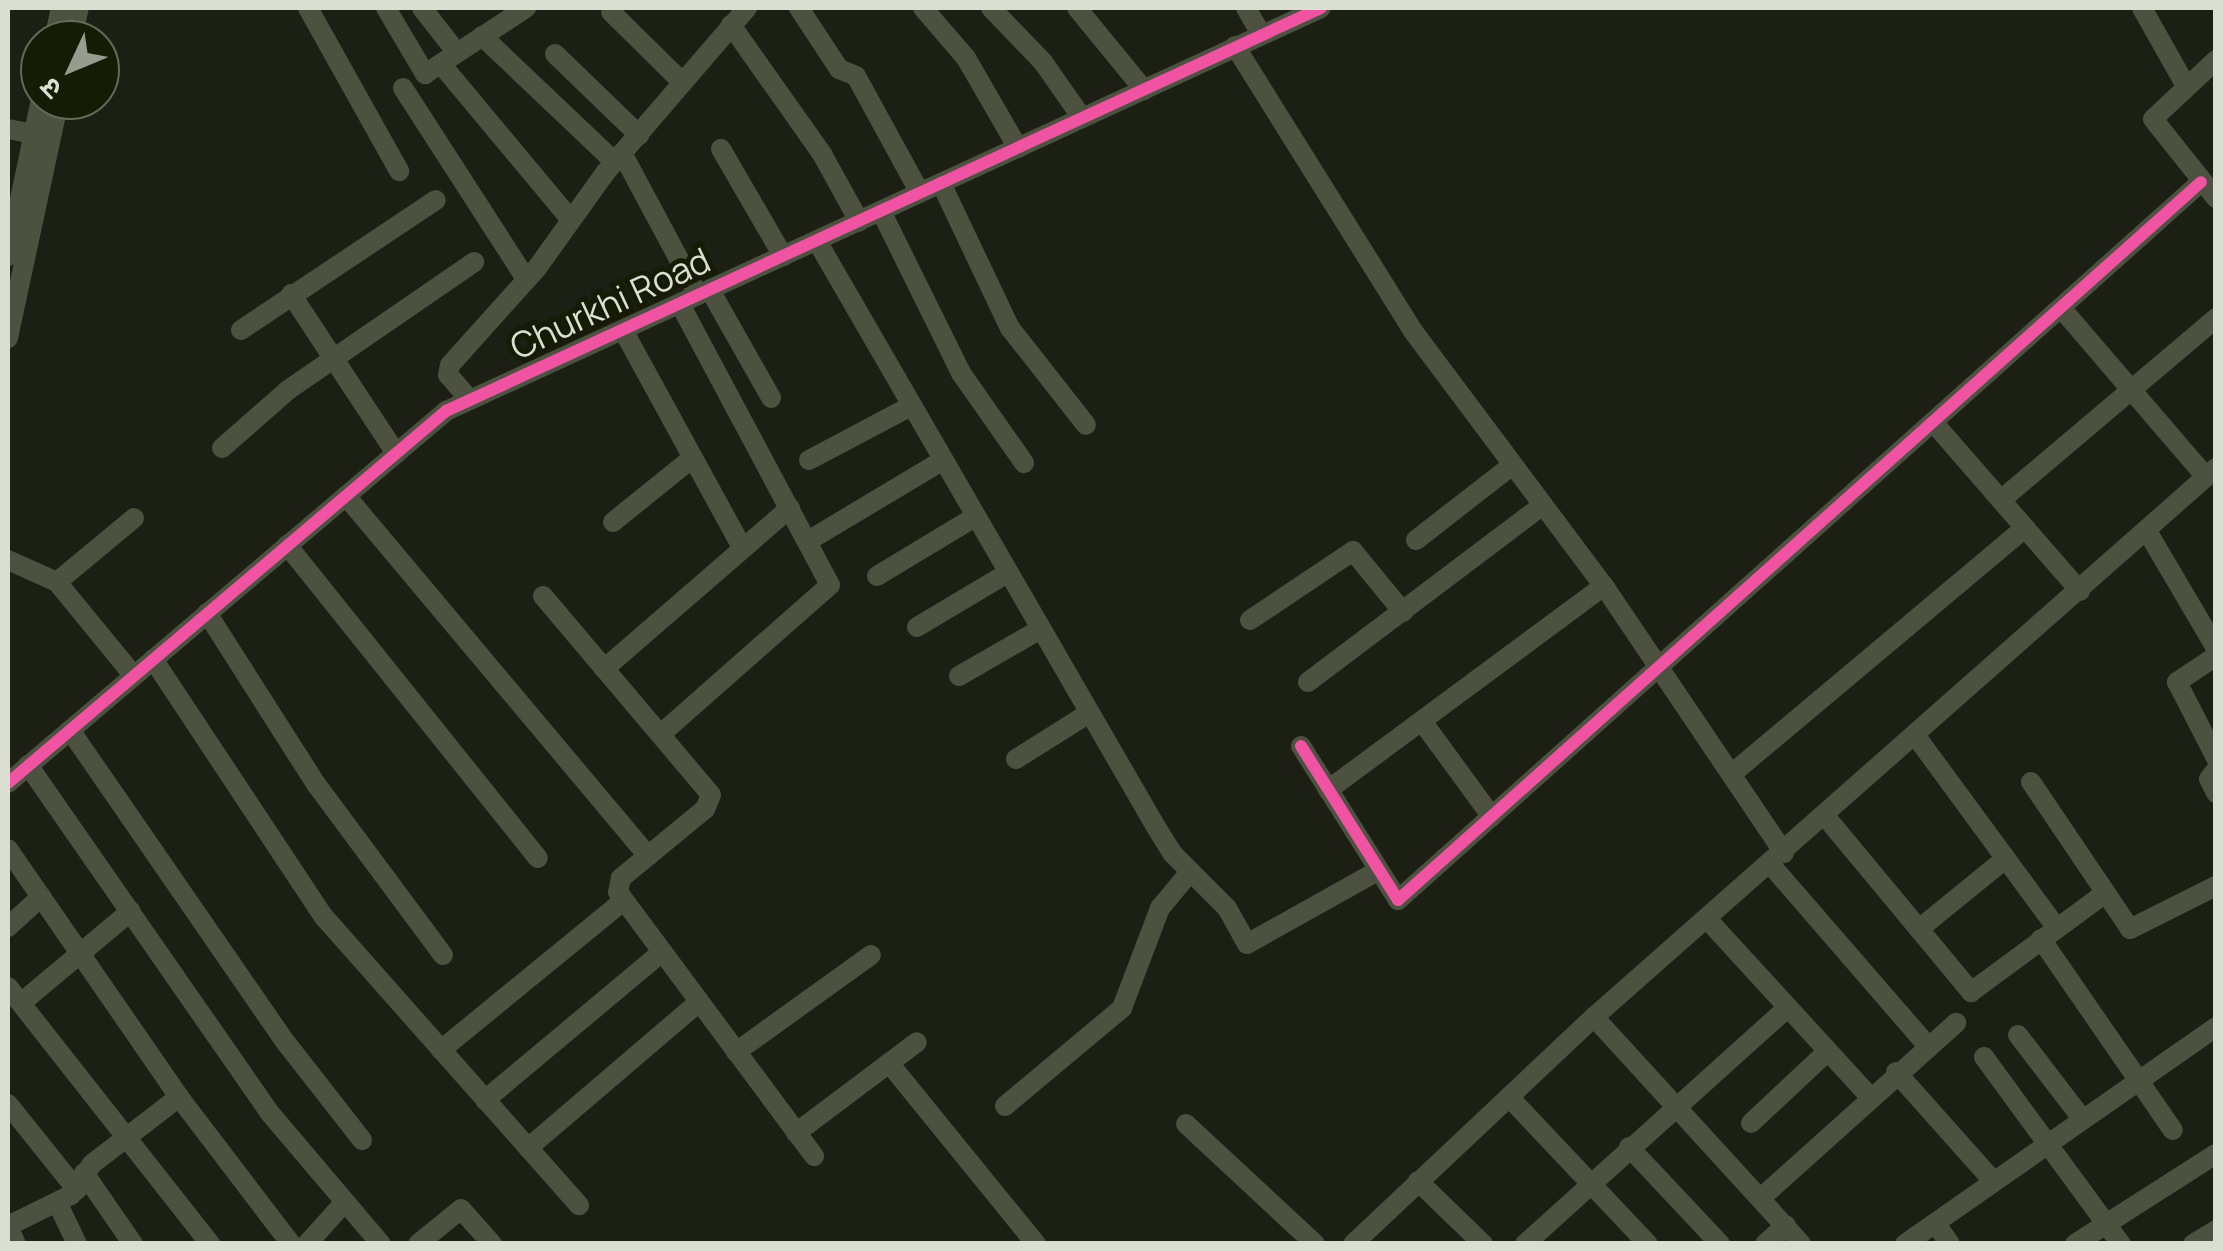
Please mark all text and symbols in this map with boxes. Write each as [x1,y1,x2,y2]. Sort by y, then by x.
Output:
north arrow [20,20,120,120]
text: उ [31,70,69,109]
street label: Churkhi Road [503,238,717,368]

